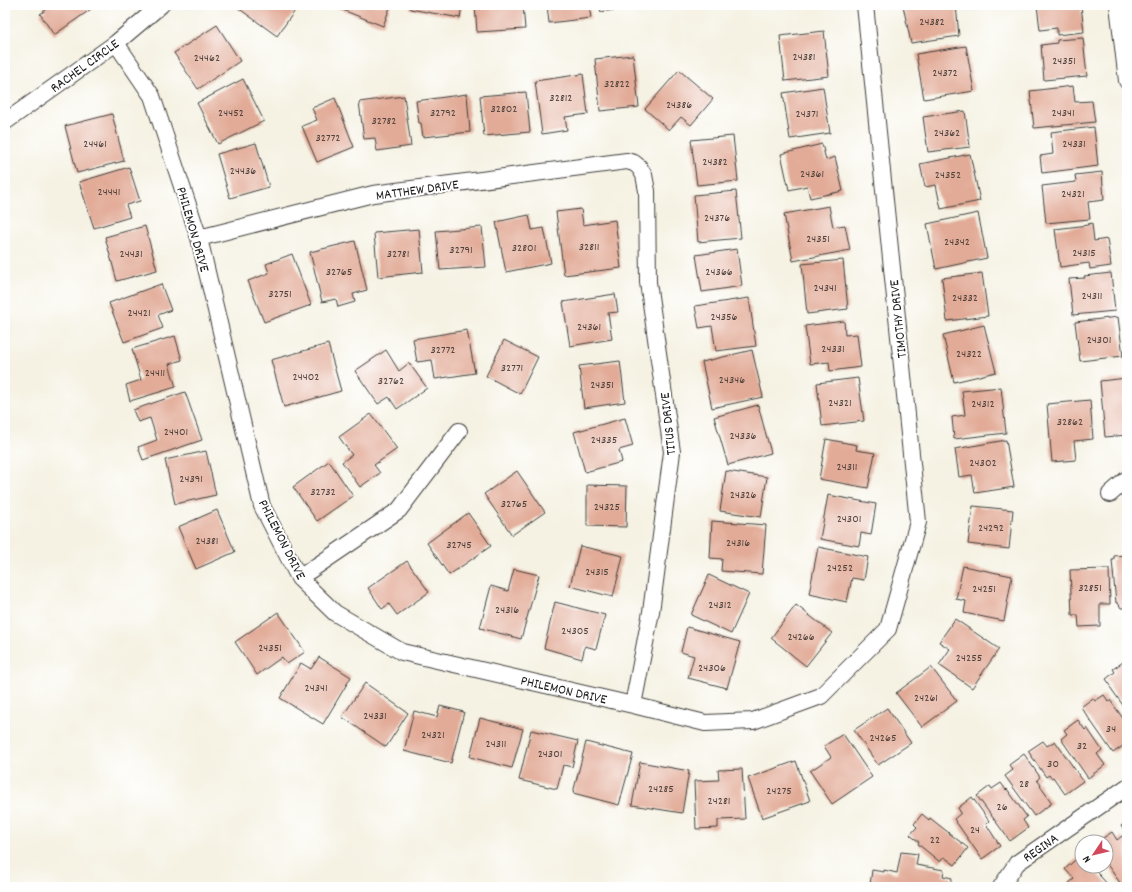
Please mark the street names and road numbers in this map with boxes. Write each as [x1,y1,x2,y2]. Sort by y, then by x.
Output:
street label: RACHEL CIRCLE [47,34,124,98]
street label: MATTHEW DRIVE [375,175,461,207]
street label: PHILEMON DRIVE [170,185,214,275]
street label: TIMOTHY DRIVE [885,278,913,359]
street label: TITUS DRIVE [656,391,682,456]
street label: PHILEMON DRIVE [252,496,310,584]
street label: PHILEMON DRIVE [519,671,609,711]
street label: REGINA [1019,829,1063,868]

